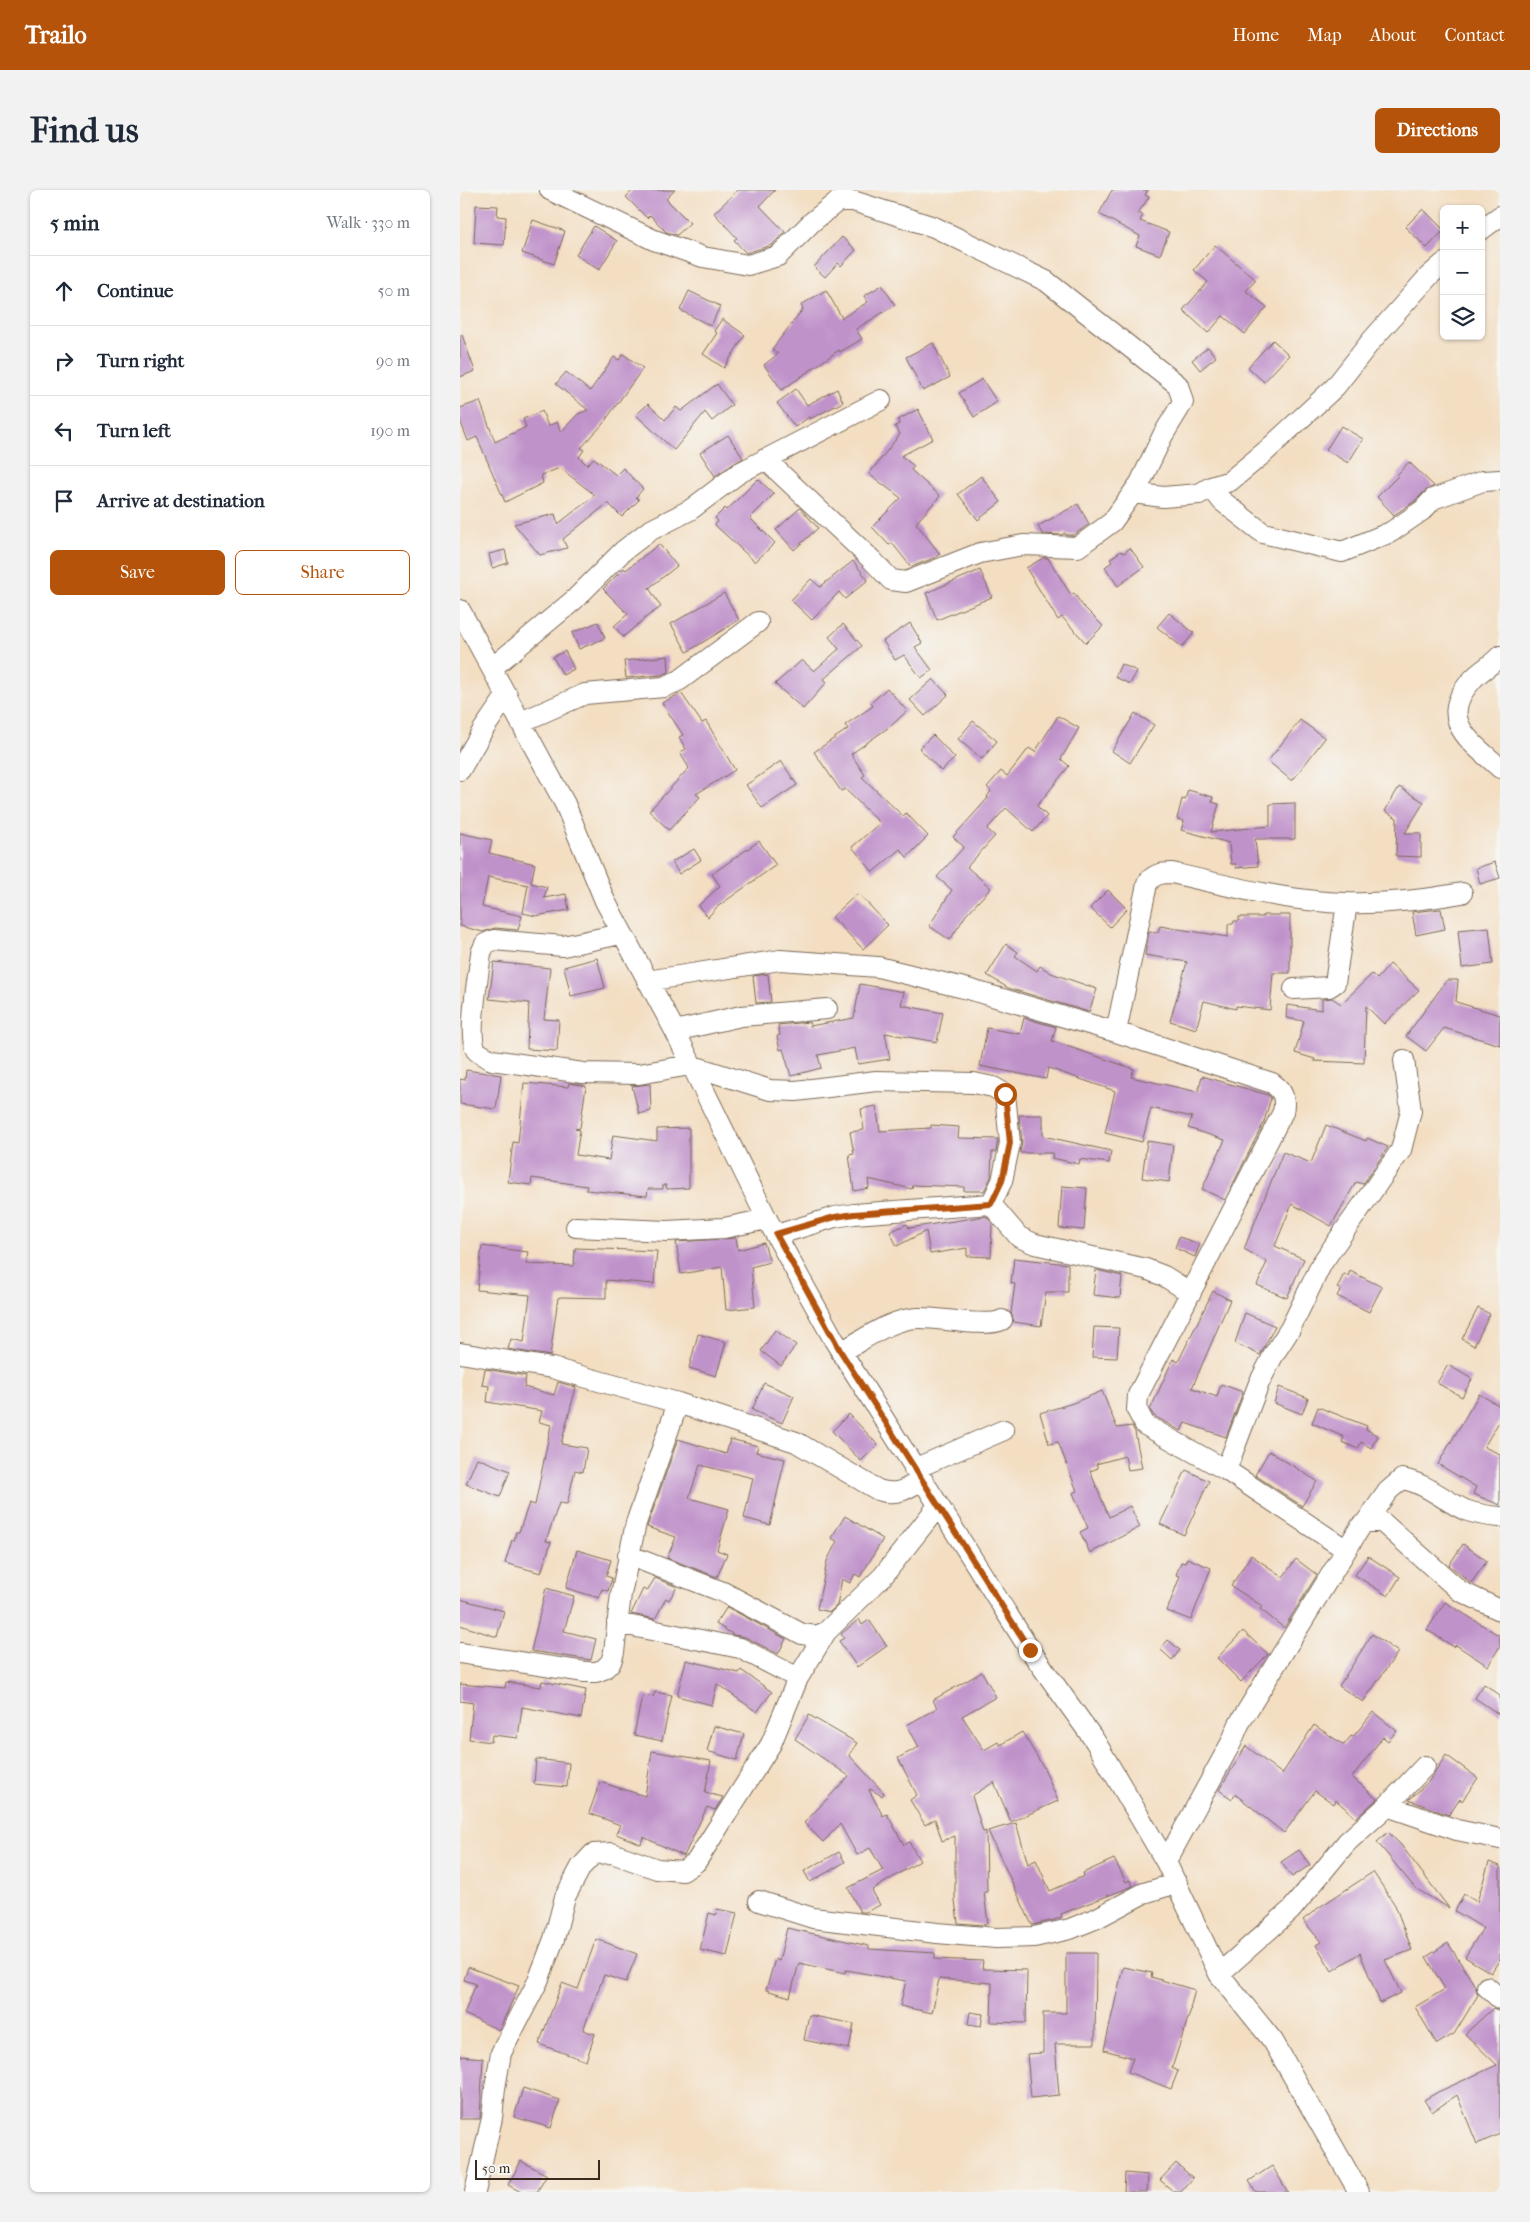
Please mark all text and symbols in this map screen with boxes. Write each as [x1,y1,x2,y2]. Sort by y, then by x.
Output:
text: Trailo [25,21,87,49]
text: Home [1232,25,1279,46]
text: Map [1307,25,1342,46]
text: About [1370,25,1416,46]
text: Contact [1444,25,1505,46]
button: Directions [1375,108,1500,153]
text: Find us [30,110,139,151]
map controls [1440,205,1485,340]
button: + [1440,205,1485,250]
text: 5 min [50,211,99,235]
text: Walk · 330 m [327,213,410,232]
button: − [1440,250,1485,295]
icon: ahead [50,277,78,305]
text: Continue [97,280,173,302]
text: 50 m [378,281,410,300]
button: layers [1440,295,1485,340]
icon: right [50,347,78,375]
text: Turn right [97,350,184,372]
text: 90 m [376,351,410,370]
icon: left [50,417,78,445]
text: Turn left [97,420,171,442]
text: 190 m [370,421,410,440]
icon: arrive [50,487,78,515]
text: Arrive at destination [97,490,265,512]
button: Save [50,550,225,595]
button: Share [235,550,410,595]
route start [994,1083,1017,1106]
route end [1019,1639,1042,1662]
scale bar [475,2157,600,2180]
text: 50 m [482,2160,510,2177]

